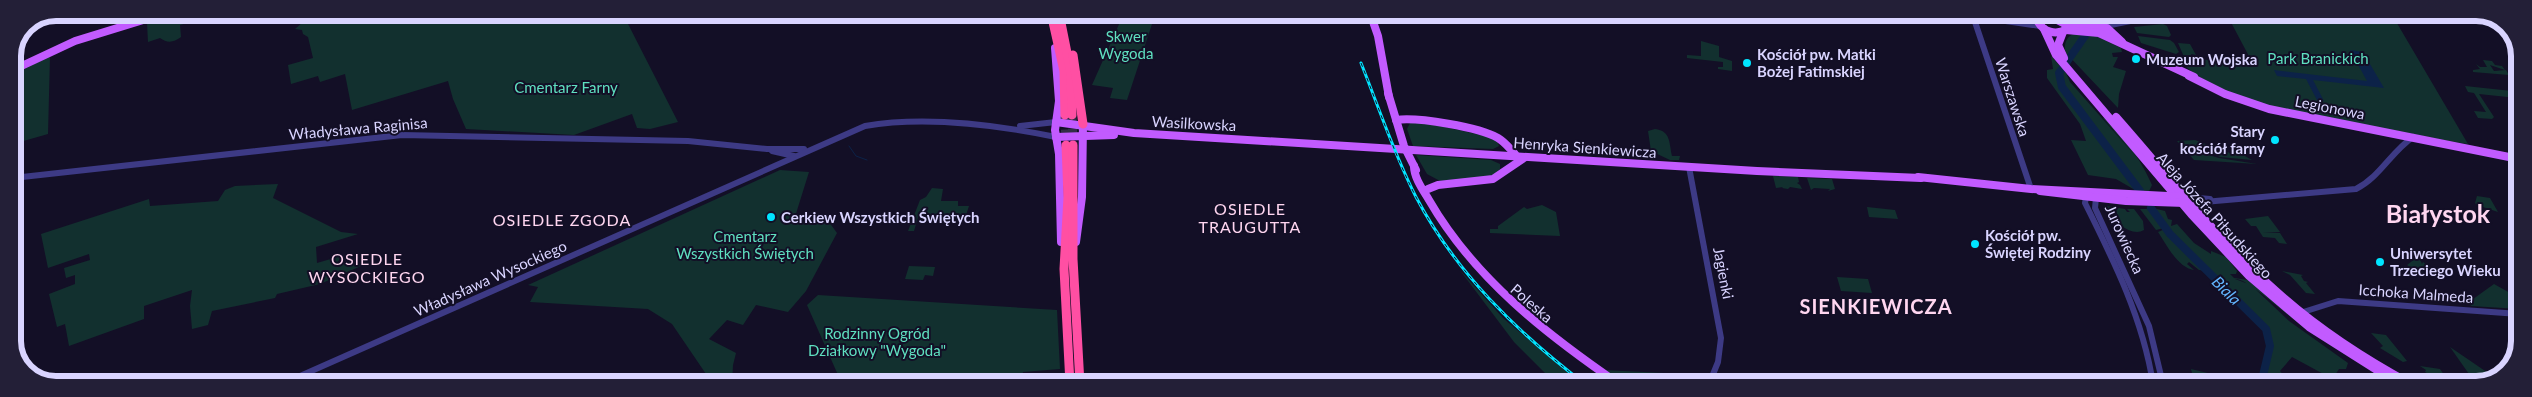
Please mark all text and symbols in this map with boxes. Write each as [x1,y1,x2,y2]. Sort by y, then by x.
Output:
park label: Skwer Wygoda [1099,27,1153,62]
place label: Kościół pw. Matki Bożej Fatimskiej [1757,45,1876,80]
park label: Park Branickich [2267,49,2369,67]
place label: Muzeum Wojska [2146,50,2257,68]
marker: Muzeum Wojska [2130,53,2142,65]
street label: Warszawska [1992,55,2034,139]
marker: Kościół pw. Matki Bożej Fatimskiej [1741,57,1753,69]
park label: Cmentarz Farny [514,78,618,96]
street label: Legionowa [2293,91,2367,123]
street label: Wasilkowska [1151,112,1237,134]
street label: Władysława Raginisa [288,113,428,143]
place label: Stary kościół farny [2180,122,2265,157]
street label: Henryka Sienkiewicza [1513,133,1657,161]
marker: Stary kościół farny [2269,134,2281,146]
street label: Aleja Józefa Piłsudskiego [2154,148,2276,282]
district label: Białystok [2386,198,2491,228]
district label: OSIEDLE TRAUGUTTA [1199,199,1301,236]
street label: Jurowiecka [2102,202,2148,276]
place label: Cerkiew Wszystkich Świętych [781,208,980,226]
district label: OSIEDLE ZGODA [493,210,631,229]
marker: Cerkiew Wszystkich Świętych [765,211,777,223]
place label: Kościół pw. Świętej Rodziny [1985,226,2091,261]
park label: Cmentarz Wszystkich Świętych [676,227,814,262]
street label: Władysława Wysockiego [411,236,569,320]
marker: Kościół pw. Świętej Rodziny [1969,238,1981,250]
place label: Uniwersytet Trzeciego Wieku [2390,244,2501,279]
street label: Jagienki [1710,246,1738,300]
district label: OSIEDLE WYSOCKIEGO [309,249,425,286]
marker: Uniwersytet Trzeciego Wieku [2374,256,2386,268]
water label: Biala [2209,272,2245,308]
street label: Poleska [1507,280,1557,326]
street label: Icchoka Malmeda [2358,280,2474,306]
district label: SIENKIEWICZA [1799,294,1953,318]
park label: Rodzinny Ogród Działkowy "Wygoda" [808,324,946,359]

